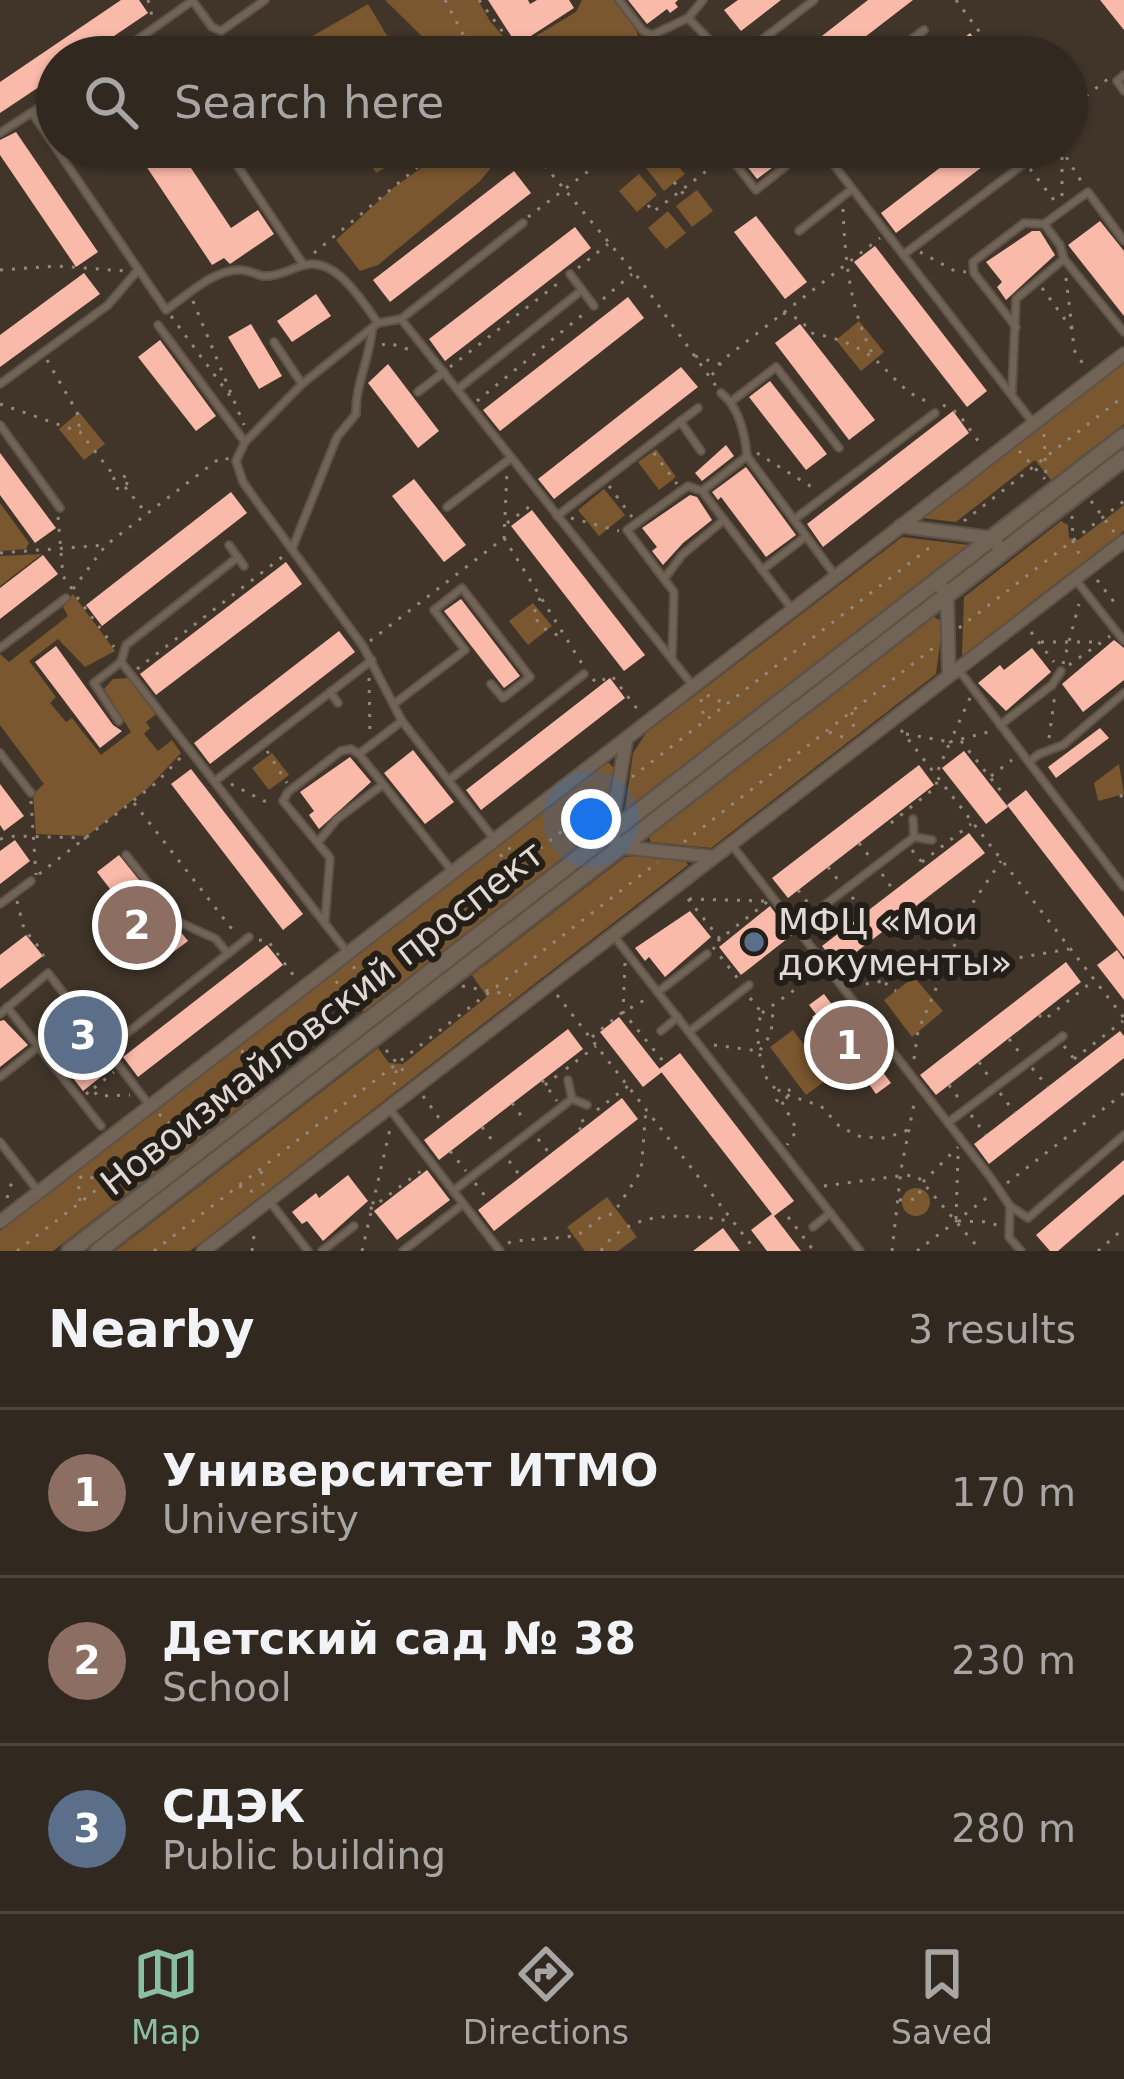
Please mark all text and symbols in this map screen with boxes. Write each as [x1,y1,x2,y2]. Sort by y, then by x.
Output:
search box [36,36,1088,168]
icon: search [78,69,144,135]
text: Search here [174,76,444,129]
your location [561,789,621,849]
street label: Новоизмайловский проспект [93,833,551,1203]
pin: 2 [98,880,176,970]
place label: МФЦ «Мои документы» [778,901,1012,983]
marker: МФЦ «Мои документы» [741,929,767,955]
pin: 3 [44,990,122,1080]
pin: 1 [810,1000,888,1090]
text: Nearby [48,1300,255,1359]
text: 3 results [908,1307,1076,1352]
text: Университет ИТМО [162,1444,658,1497]
text: 1 [73,1470,101,1515]
text: 170 m [951,1470,1076,1515]
text: University [162,1497,359,1542]
text: Детский сад № 38 [162,1612,636,1665]
text: 2 [73,1638,101,1683]
text: 230 m [951,1638,1076,1683]
text: School [162,1665,291,1710]
text: СДЭК [162,1780,305,1833]
text: 3 [73,1806,101,1851]
text: 280 m [951,1806,1076,1851]
text: Public building [162,1833,446,1878]
tab: Map [131,1941,201,2052]
tab: Directions [463,1941,629,2052]
tab: Saved [891,1941,993,2052]

